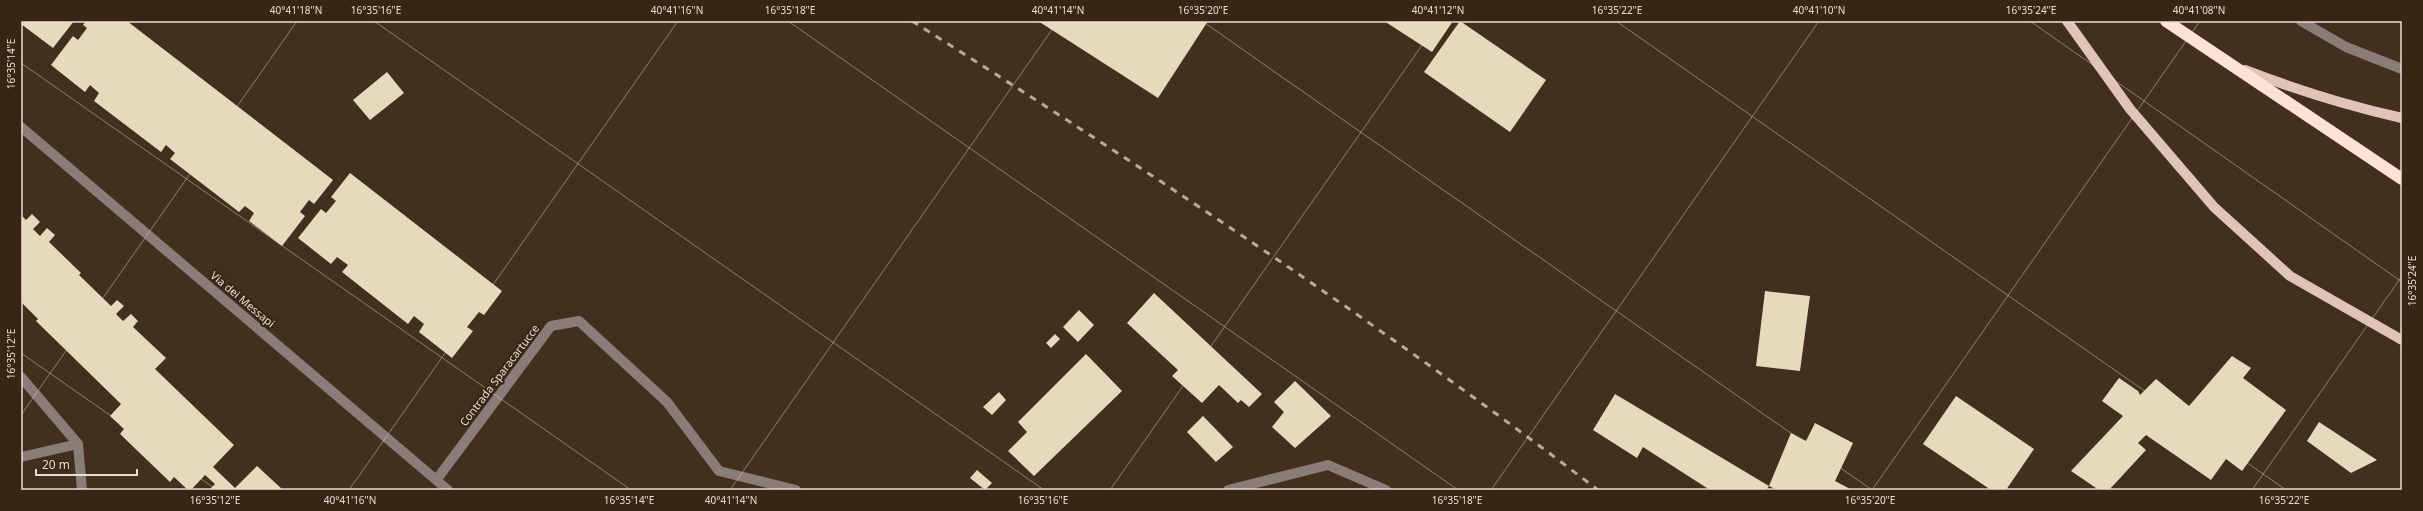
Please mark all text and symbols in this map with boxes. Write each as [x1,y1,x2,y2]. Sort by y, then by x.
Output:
text: 40°41'18"N [270,3,322,17]
text: 16°35'16"E [351,3,401,17]
text: 40°41'16"N [651,3,703,17]
text: 16°35'18"E [765,3,815,17]
text: 40°41'14"N [1032,3,1084,17]
text: 16°35'20"E [1178,3,1228,17]
text: 40°41'12"N [1412,3,1464,17]
text: 16°35'22"E [1592,3,1642,17]
text: 40°41'10"N [1793,3,1845,17]
text: 16°35'24"E [2006,3,2056,17]
text: 40°41'08"N [2173,3,2225,17]
text: 16°35'14"E [4,39,18,89]
text: 16°35'24"E [2405,256,2419,306]
street label: Via dei Messapi [208,268,278,330]
street label: Contrada Sparacartucce [456,321,542,429]
text: 16°35'12"E [4,329,18,379]
scale bar [36,451,137,477]
text: 20 m [42,456,70,473]
text: 16°35'12"E [190,493,240,507]
text: 40°41'16"N [324,493,376,507]
text: 16°35'14"E [604,493,654,507]
text: 40°41'14"N [705,493,757,507]
text: 16°35'16"E [1018,493,1068,507]
text: 16°35'18"E [1432,493,1482,507]
text: 16°35'20"E [1845,493,1895,507]
text: 16°35'22"E [2259,493,2309,507]

